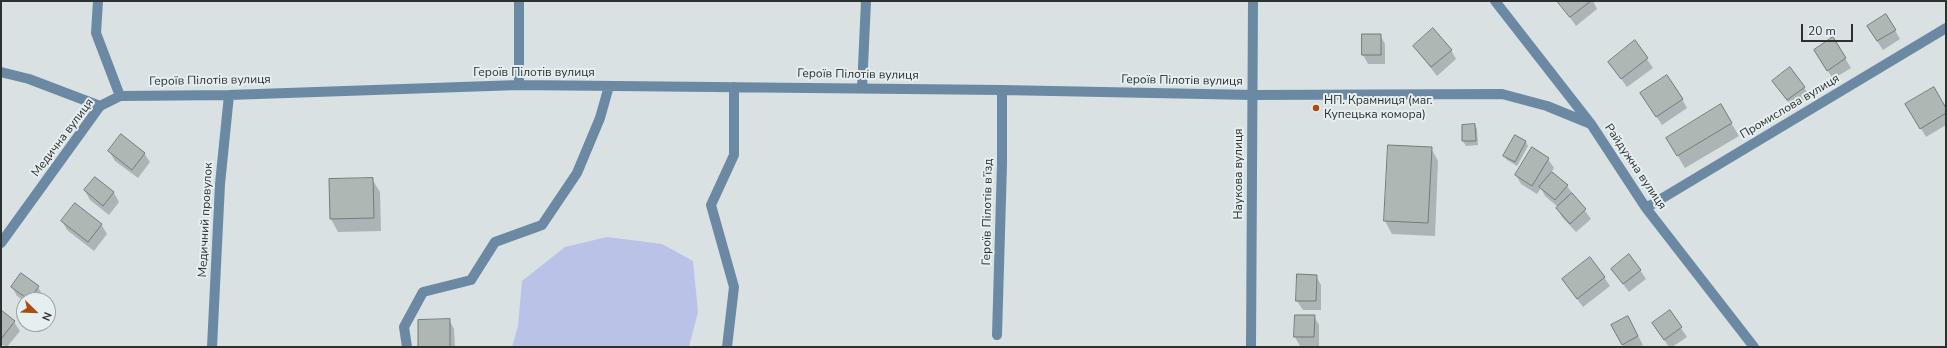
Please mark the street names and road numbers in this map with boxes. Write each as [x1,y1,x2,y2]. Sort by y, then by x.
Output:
street label: Героїв Пілотів вулиця [473,66,595,80]
street label: Героїв Пілотів вулиця [797,67,919,83]
street label: Промислова вулиця [1738,72,1842,142]
street label: Героїв Пілотів вулиця [149,73,271,89]
street label: Героїв Пілотів вулиця [1121,73,1243,89]
street label: Медична вулиця [29,96,97,180]
street label: Райдужна вулиця [1601,121,1669,213]
street label: Наукова вулиця [1232,128,1246,220]
street label: Героїв Пілотів в’їзд [980,158,996,266]
street label: Медичний провулок [196,162,216,278]

